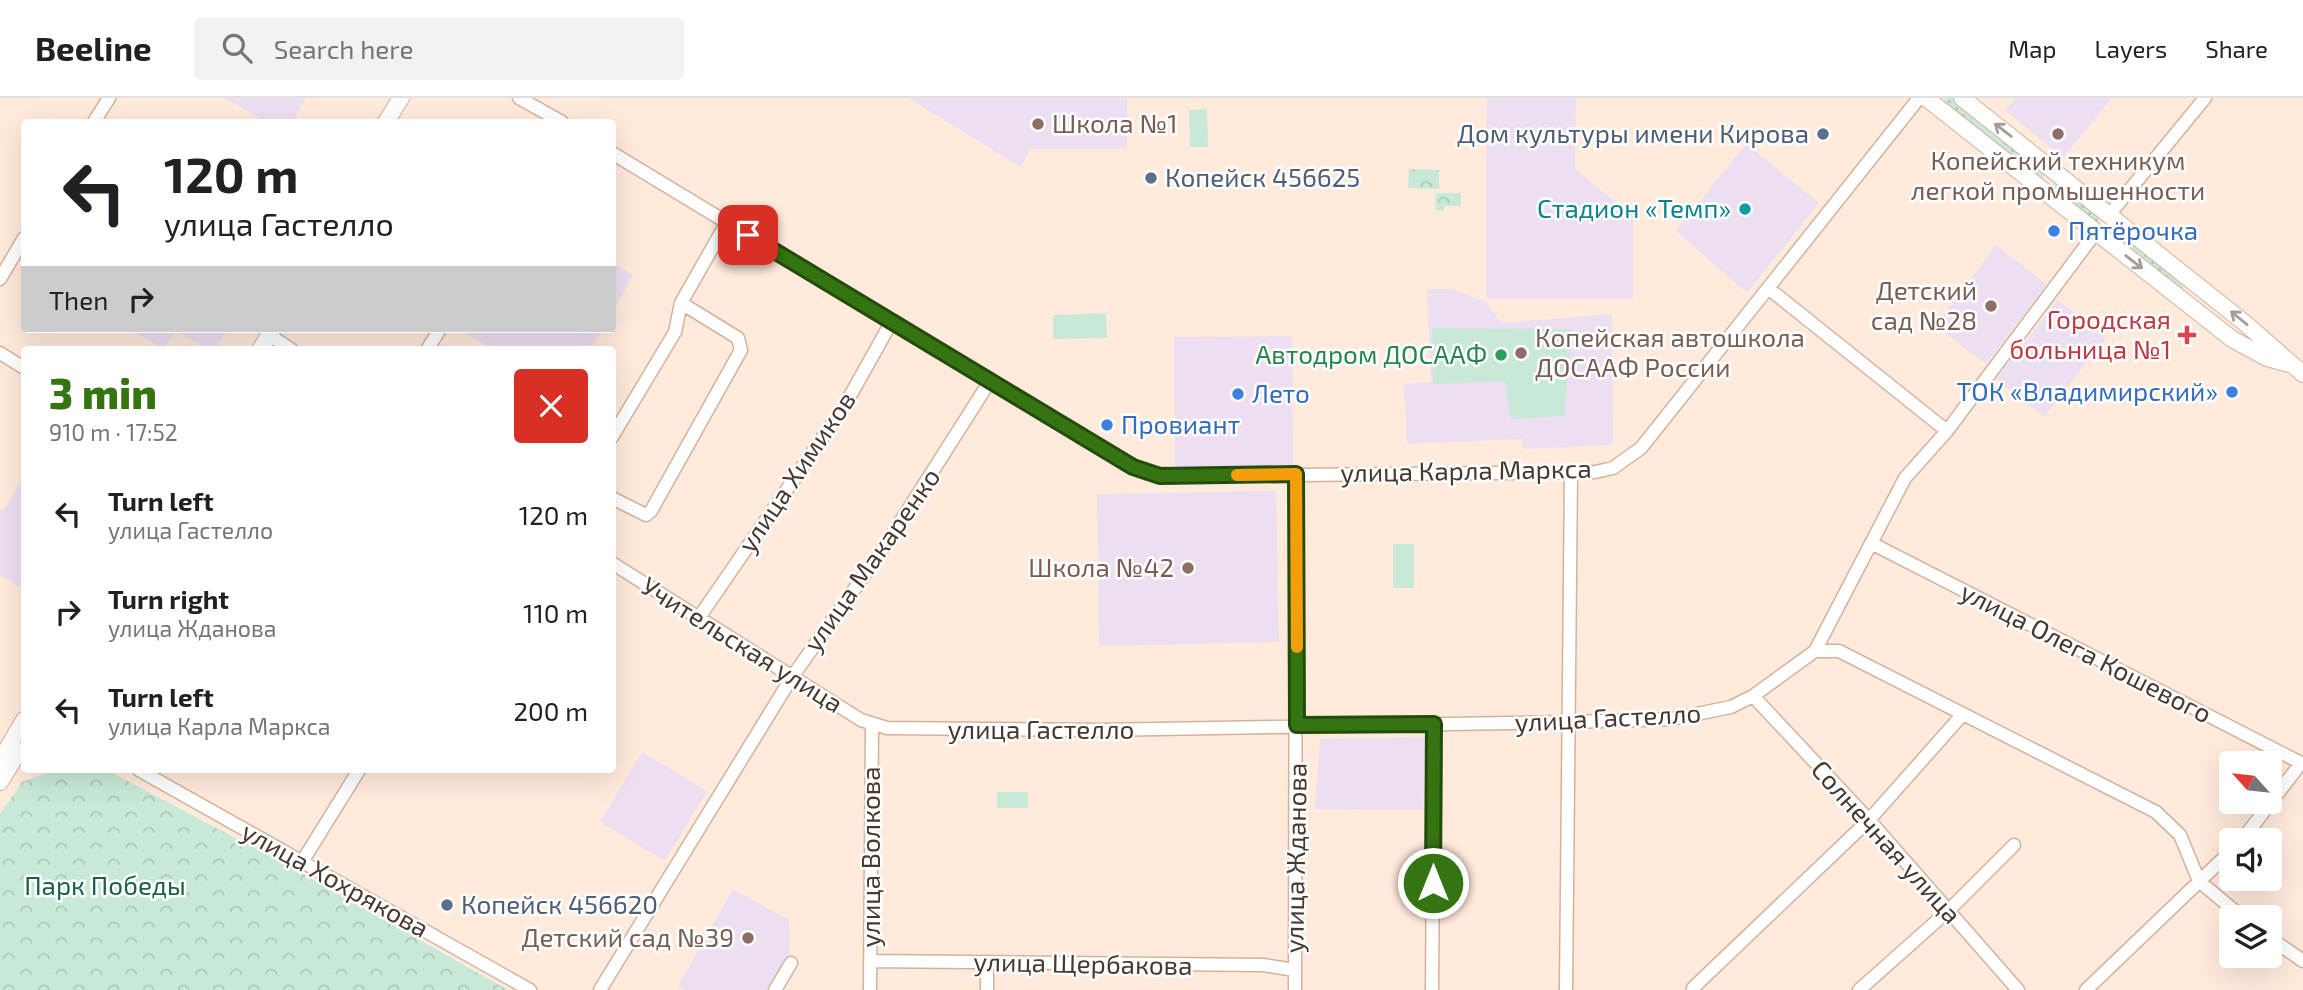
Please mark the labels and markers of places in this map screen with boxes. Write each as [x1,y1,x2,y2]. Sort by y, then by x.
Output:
place label: Школа №1 [1052,107,1178,138]
marker: Школа №1 [1030,116,1046,132]
place label: Дом культуры имени Кирова [1457,117,1809,149]
marker: Дом культуры имени Кирова [1815,126,1831,142]
marker: Копейский техникум легкой промышенности [2050,126,2066,142]
place label: Копейский техникум легкой промышенности [1911,144,2205,205]
place label: Копейск 456625 [1165,161,1360,192]
marker: Копейск 456625 [1143,170,1159,186]
place label: Стадион «Темп» [1537,192,1731,223]
marker: Стадион «Темп» [1737,201,1753,217]
pin [718,205,778,265]
place label: Пятёрочка [2068,214,2198,245]
marker: Пятёрочка [2046,223,2062,239]
place label: Детский сад №28 [1871,274,1977,335]
marker: Детский сад №28 [1983,298,1999,314]
place label: Городская больница №1 [2009,303,2171,364]
place label: Копейская автошкола ДОСААФ России [1535,321,1805,382]
marker: Городская больница №1 [2177,325,2197,345]
place label: Автодром ДОСААФ [1255,338,1487,369]
marker: Копейская автошкола ДОСААФ России [1513,345,1529,361]
marker: Автодром ДОСААФ [1493,347,1509,363]
place label: ТОК «Владимирский» [1957,375,2218,406]
place label: Лето [1252,377,1310,408]
marker: ТОК «Владимирский» [2224,384,2240,400]
marker: Лето [1230,386,1246,402]
place label: Провиант [1121,408,1241,439]
marker: Провиант [1099,417,1115,433]
place label: Школа №42 [1028,551,1174,582]
marker: Школа №42 [1180,560,1196,576]
place label: Копейск 456620 [461,888,658,919]
marker: Копейск 456620 [439,897,455,913]
place label: Детский сад №39 [522,921,734,952]
marker: Детский сад №39 [740,930,756,946]

